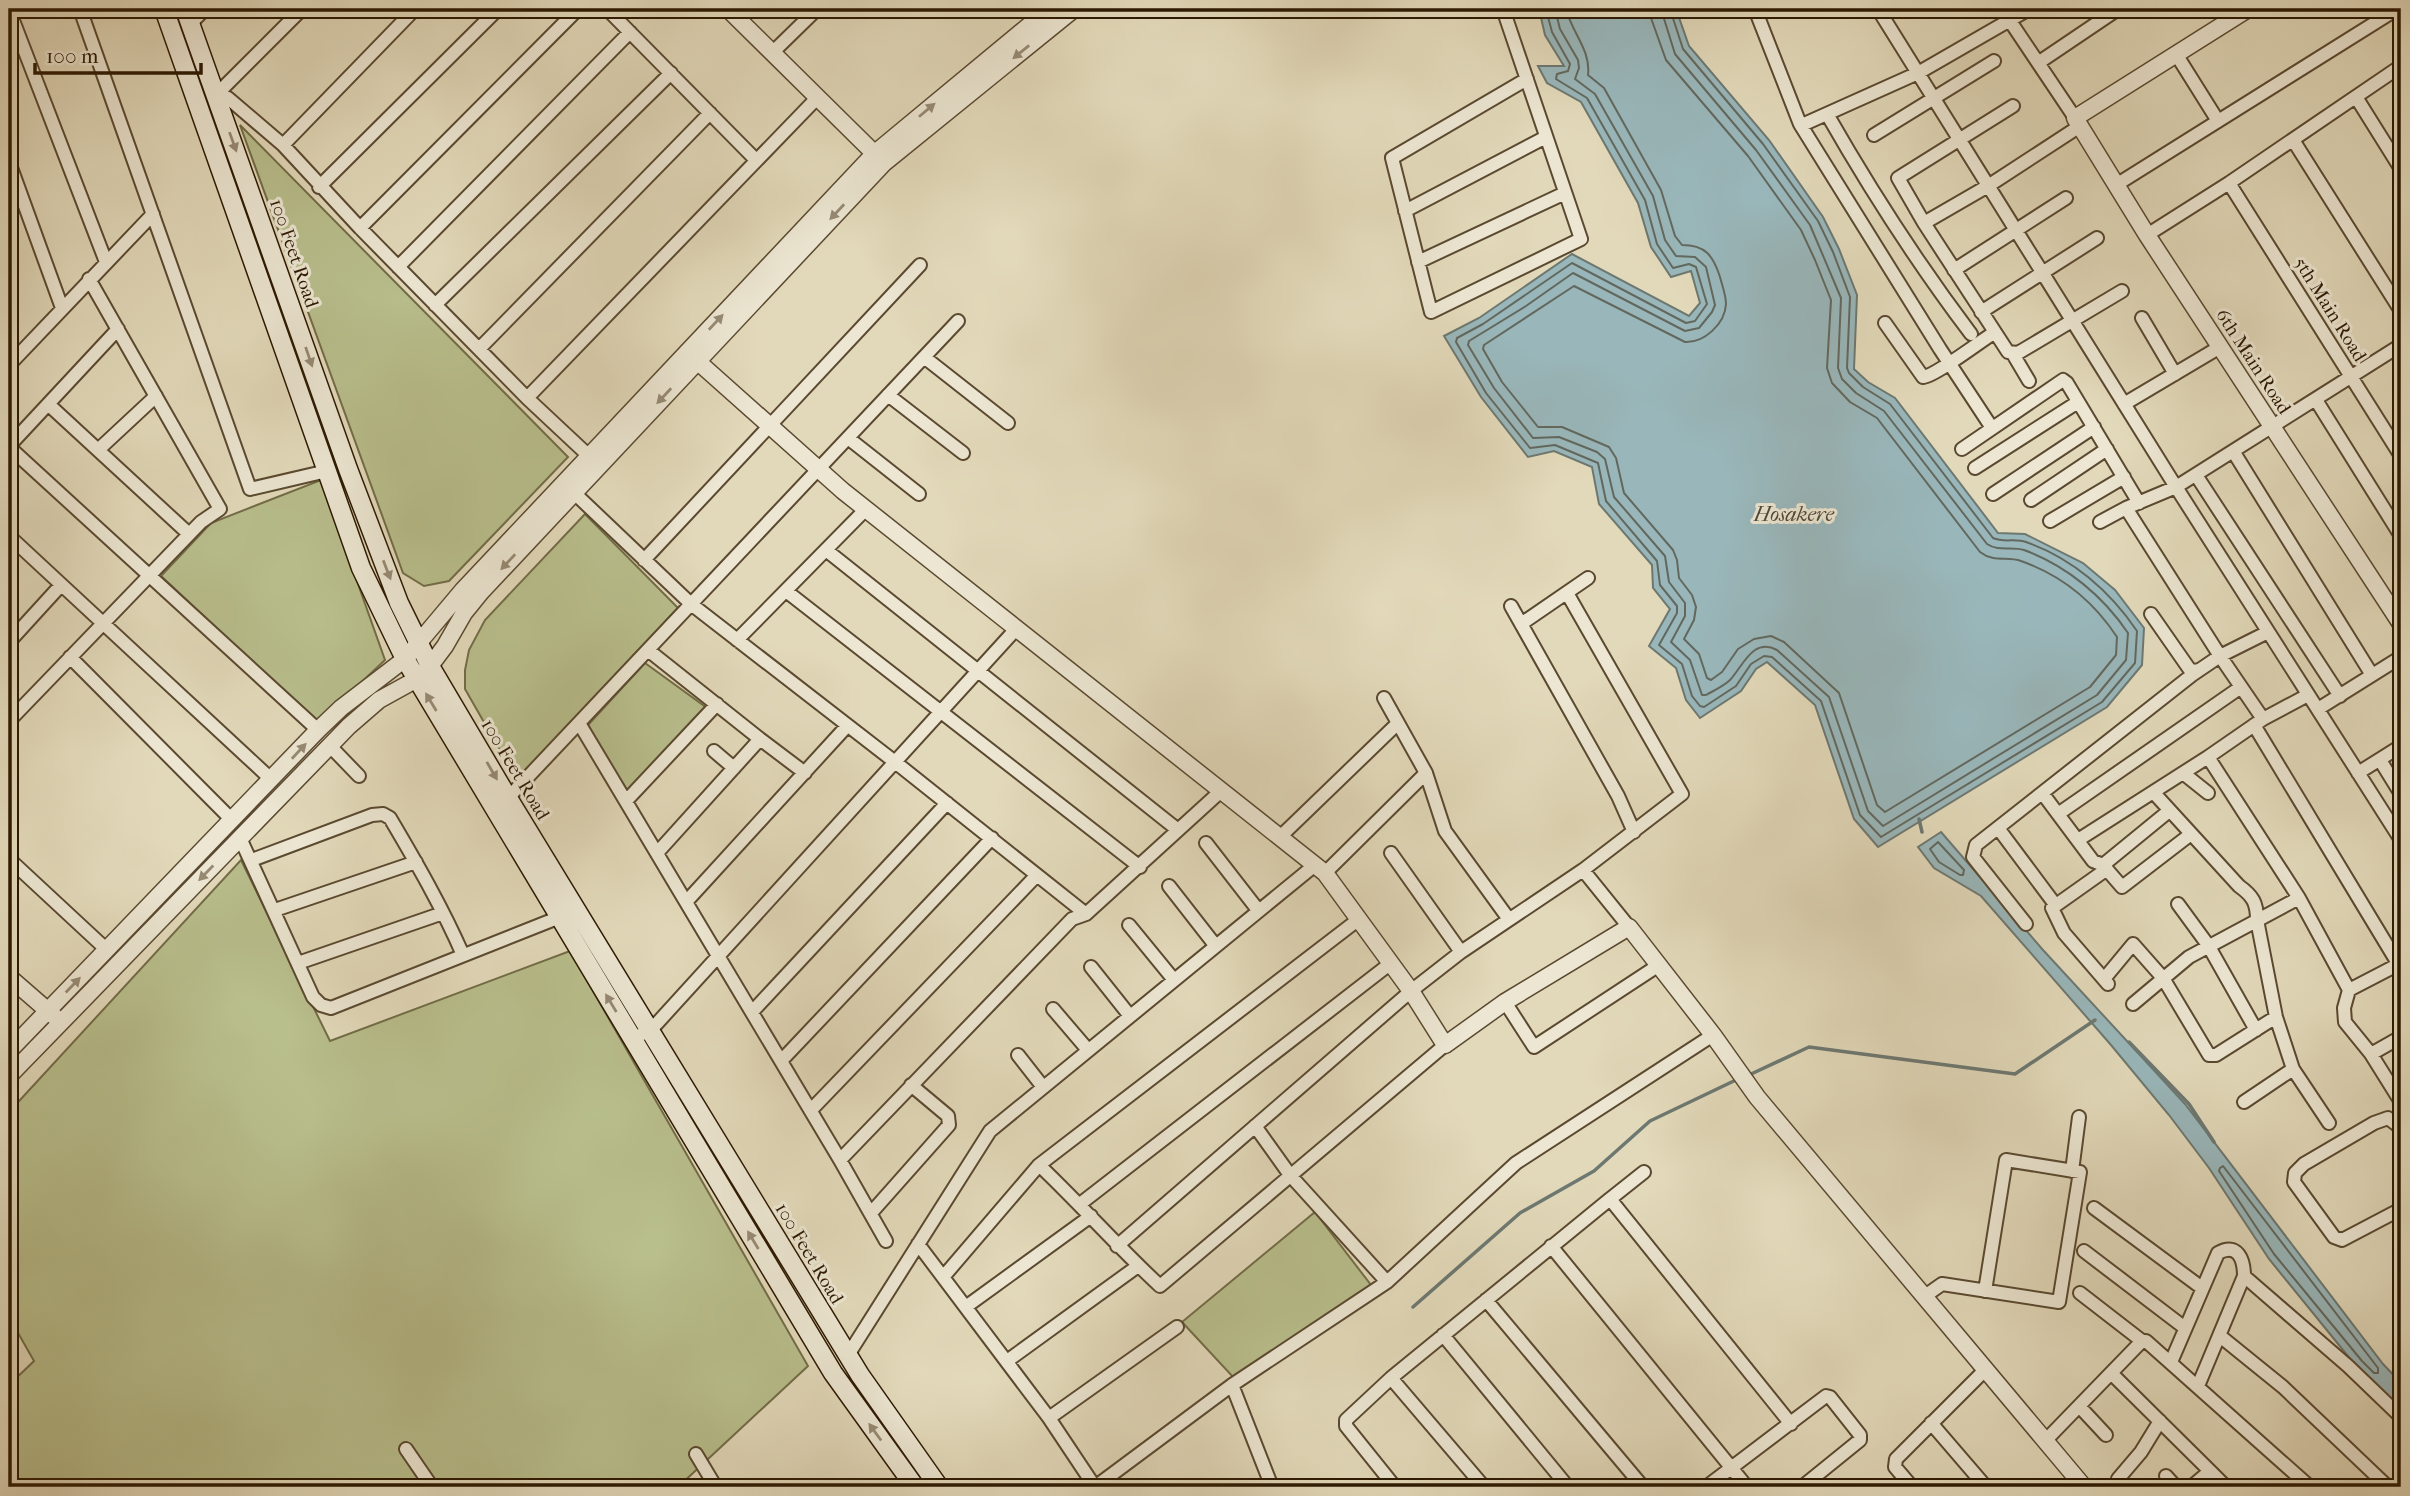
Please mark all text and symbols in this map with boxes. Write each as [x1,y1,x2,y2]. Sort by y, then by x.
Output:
scale bar [35,32,201,76]
text: 100 m [46,44,99,68]
one-way arrow [1012,44,1030,59]
one-way arrow [918,103,935,118]
one-way arrow [228,132,239,153]
street label: 100 Feet Road [265,196,323,311]
one-way arrow [829,203,845,221]
street label: 5th Main Road [2289,253,2371,366]
street label: 6th Main Road [2211,305,2296,419]
one-way arrow [707,314,723,331]
one-way arrow [304,346,315,367]
one-way arrow [656,387,672,405]
water label: Hosakere [1753,502,1834,526]
one-way arrow [501,553,517,570]
one-way arrow [381,560,392,581]
one-way arrow [425,693,438,712]
street label: 100 Feet Road [476,715,554,824]
one-way arrow [291,743,307,760]
one-way arrow [486,762,499,781]
one-way arrow [199,864,215,881]
one-way arrow [65,977,81,994]
one-way arrow [605,993,618,1012]
street label: 100 Feet Road [770,1199,848,1308]
one-way arrow [747,1230,760,1249]
one-way arrow [868,1423,882,1441]

